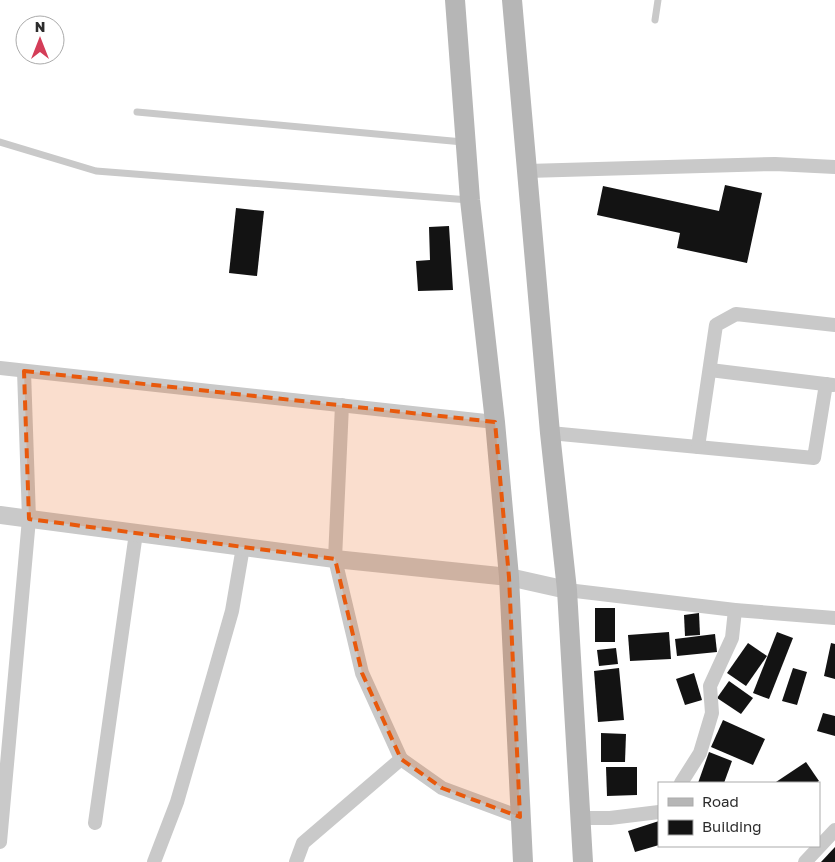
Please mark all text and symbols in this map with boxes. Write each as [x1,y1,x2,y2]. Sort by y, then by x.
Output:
north arrow [15,15,65,65]
text: N [35,18,45,35]
legend [658,782,820,847]
text: Road [702,792,739,810]
text: Building [702,817,762,835]

